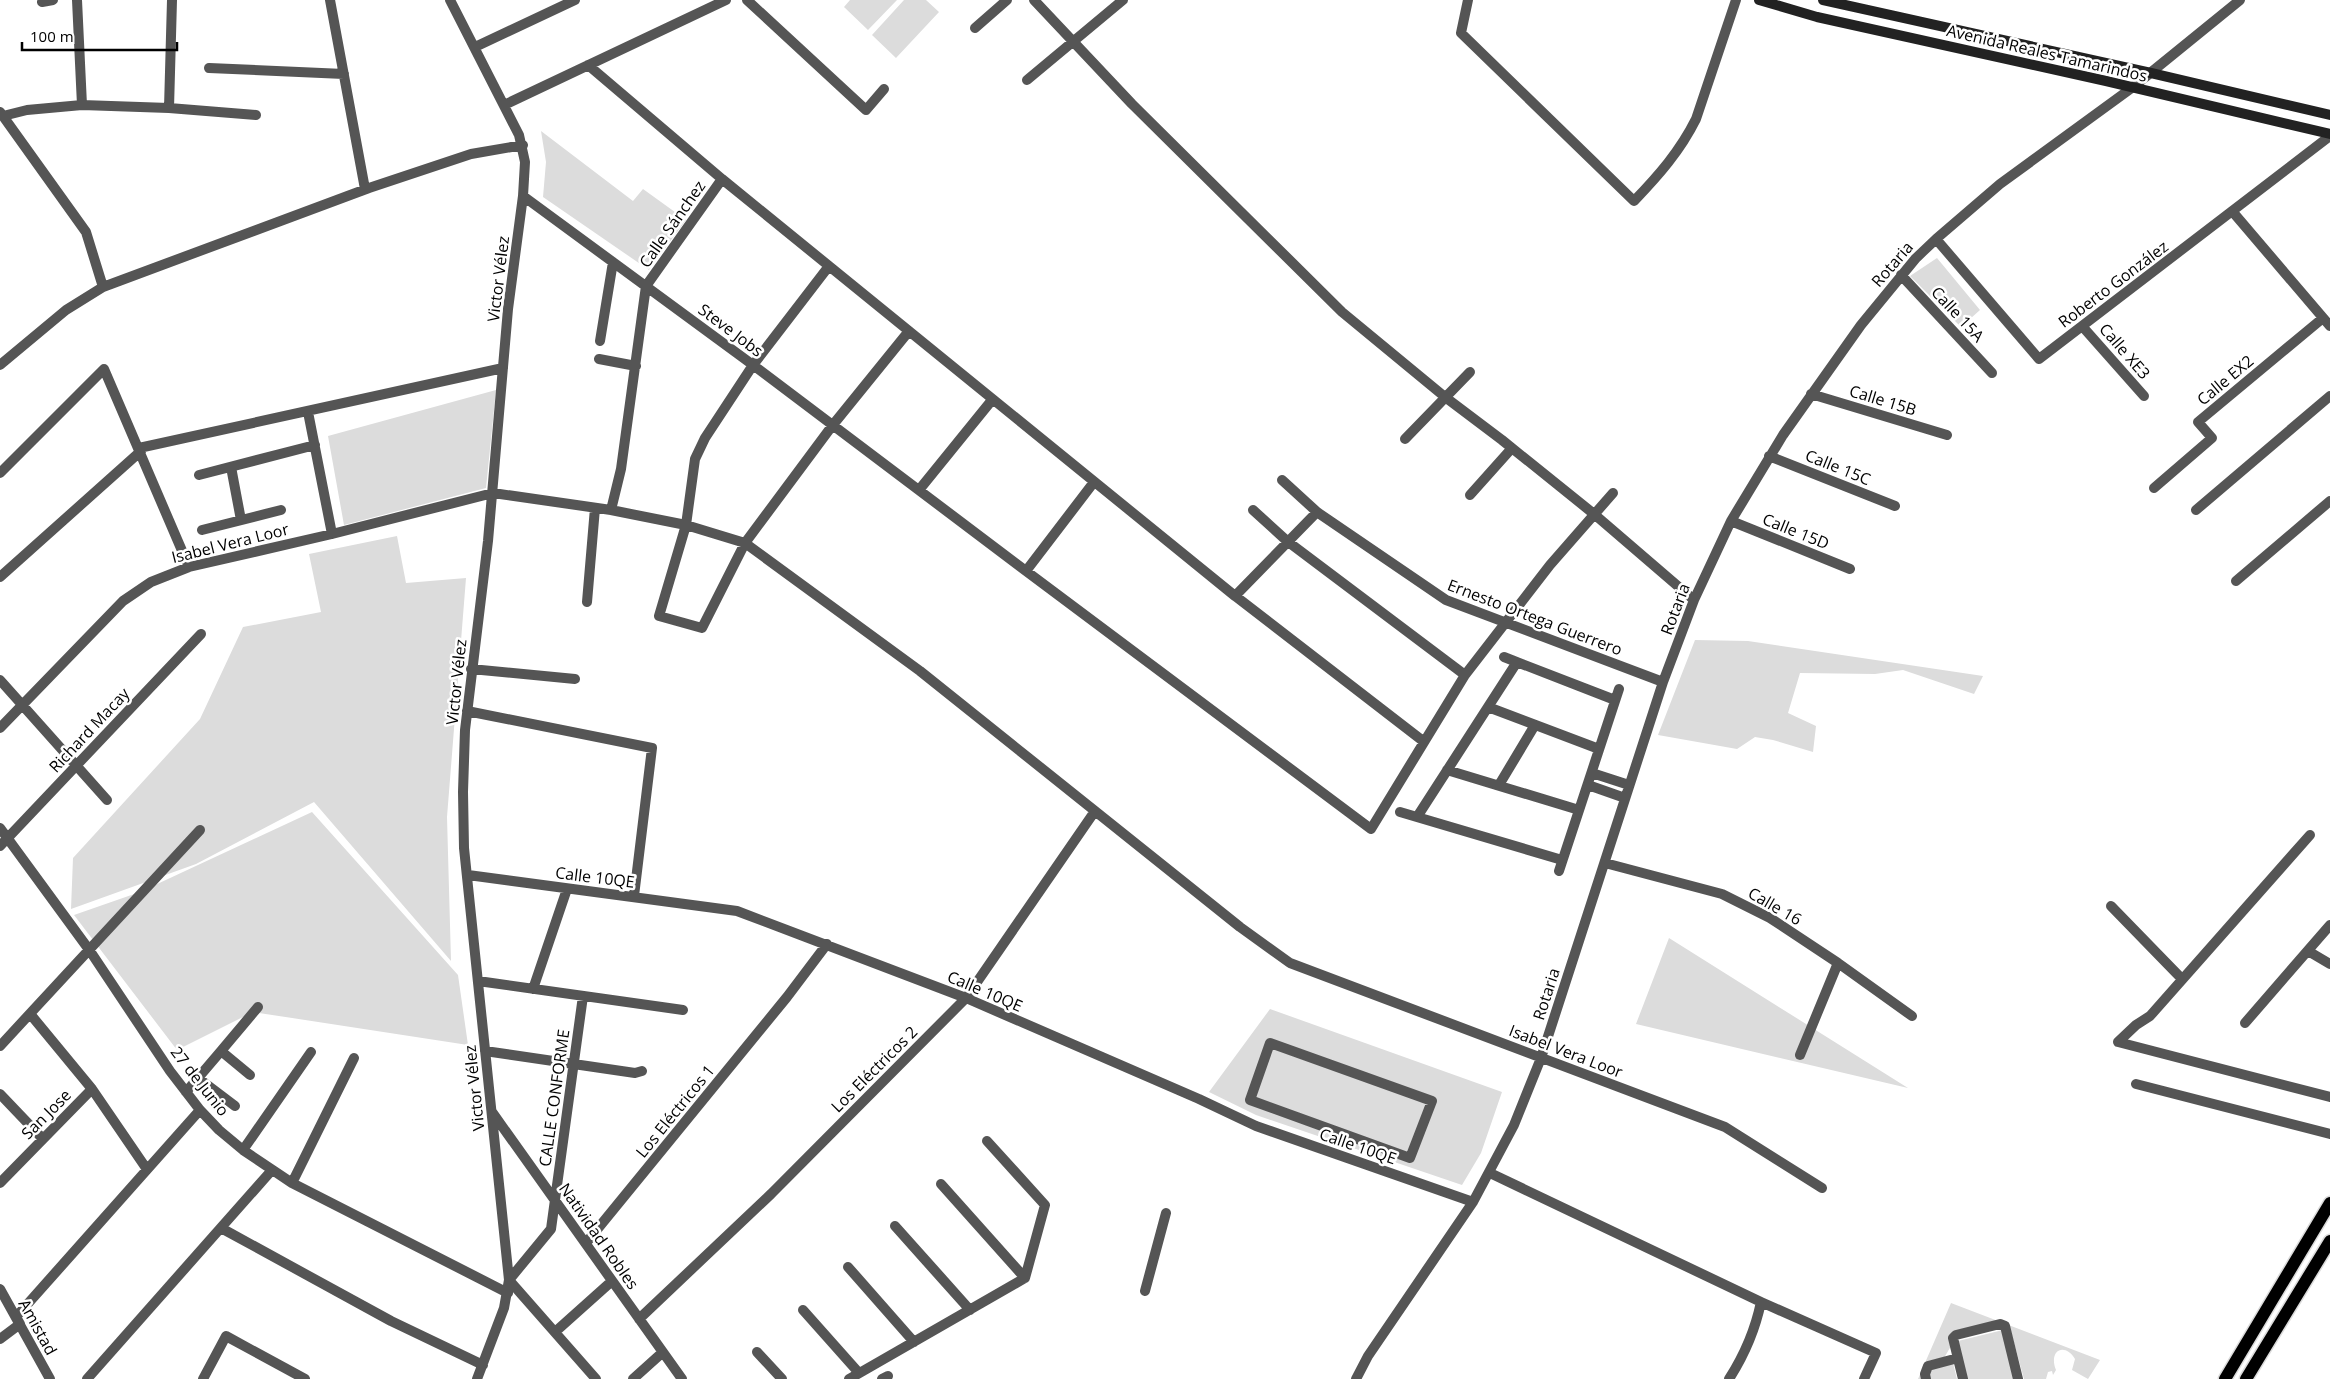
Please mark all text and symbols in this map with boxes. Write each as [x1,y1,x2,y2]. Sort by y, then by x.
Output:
street label: Avenida Reales Tamarindos [1945,19,2149,87]
scale bar [22,20,178,52]
text: 100 m [30,26,74,46]
street label: Calle Sánchez [634,176,710,272]
street label: Victor Vélez [482,235,514,323]
street label: Roberto González [2054,235,2172,333]
street label: Rotaria [1866,237,1918,291]
street label: Calle 15A [1927,281,1990,347]
street label: Steve Jobs [694,298,768,362]
street label: Calle XE3 [2095,318,2155,384]
street label: Calle EX2 [2192,350,2258,410]
street label: Calle 15B [1847,379,1919,421]
street label: Calle 15C [1802,444,1874,490]
street label: Calle 15D [1759,508,1833,554]
street label: Isabel Vera Loor [169,518,291,568]
street label: Ernesto Ortega Guerrero [1445,574,1625,660]
street label: Rotaria [1655,580,1695,638]
street label: Victor Vélez [441,638,471,726]
street label: Richard Macay [44,682,135,777]
street label: Calle 10QE [554,861,636,893]
street label: Calle 16 [1744,882,1806,930]
street label: Calle 10QE [944,965,1026,1017]
street label: Rotaria [1527,965,1565,1023]
street label: Isabel Vera Loor [1506,1019,1626,1083]
street label: Los Eléctricos 2 [826,1021,922,1117]
street label: CALLE CONFORME [533,1028,575,1168]
street label: 27 de Junio [166,1042,234,1120]
street label: Victor Vélez [459,1044,489,1132]
street label: Los Eléctricos 1 [631,1060,719,1162]
street label: San Jose [16,1084,76,1144]
street label: Calle 10QE [1317,1123,1399,1169]
street label: Natividad Robles [554,1178,644,1294]
street label: Amistad [14,1295,62,1359]

